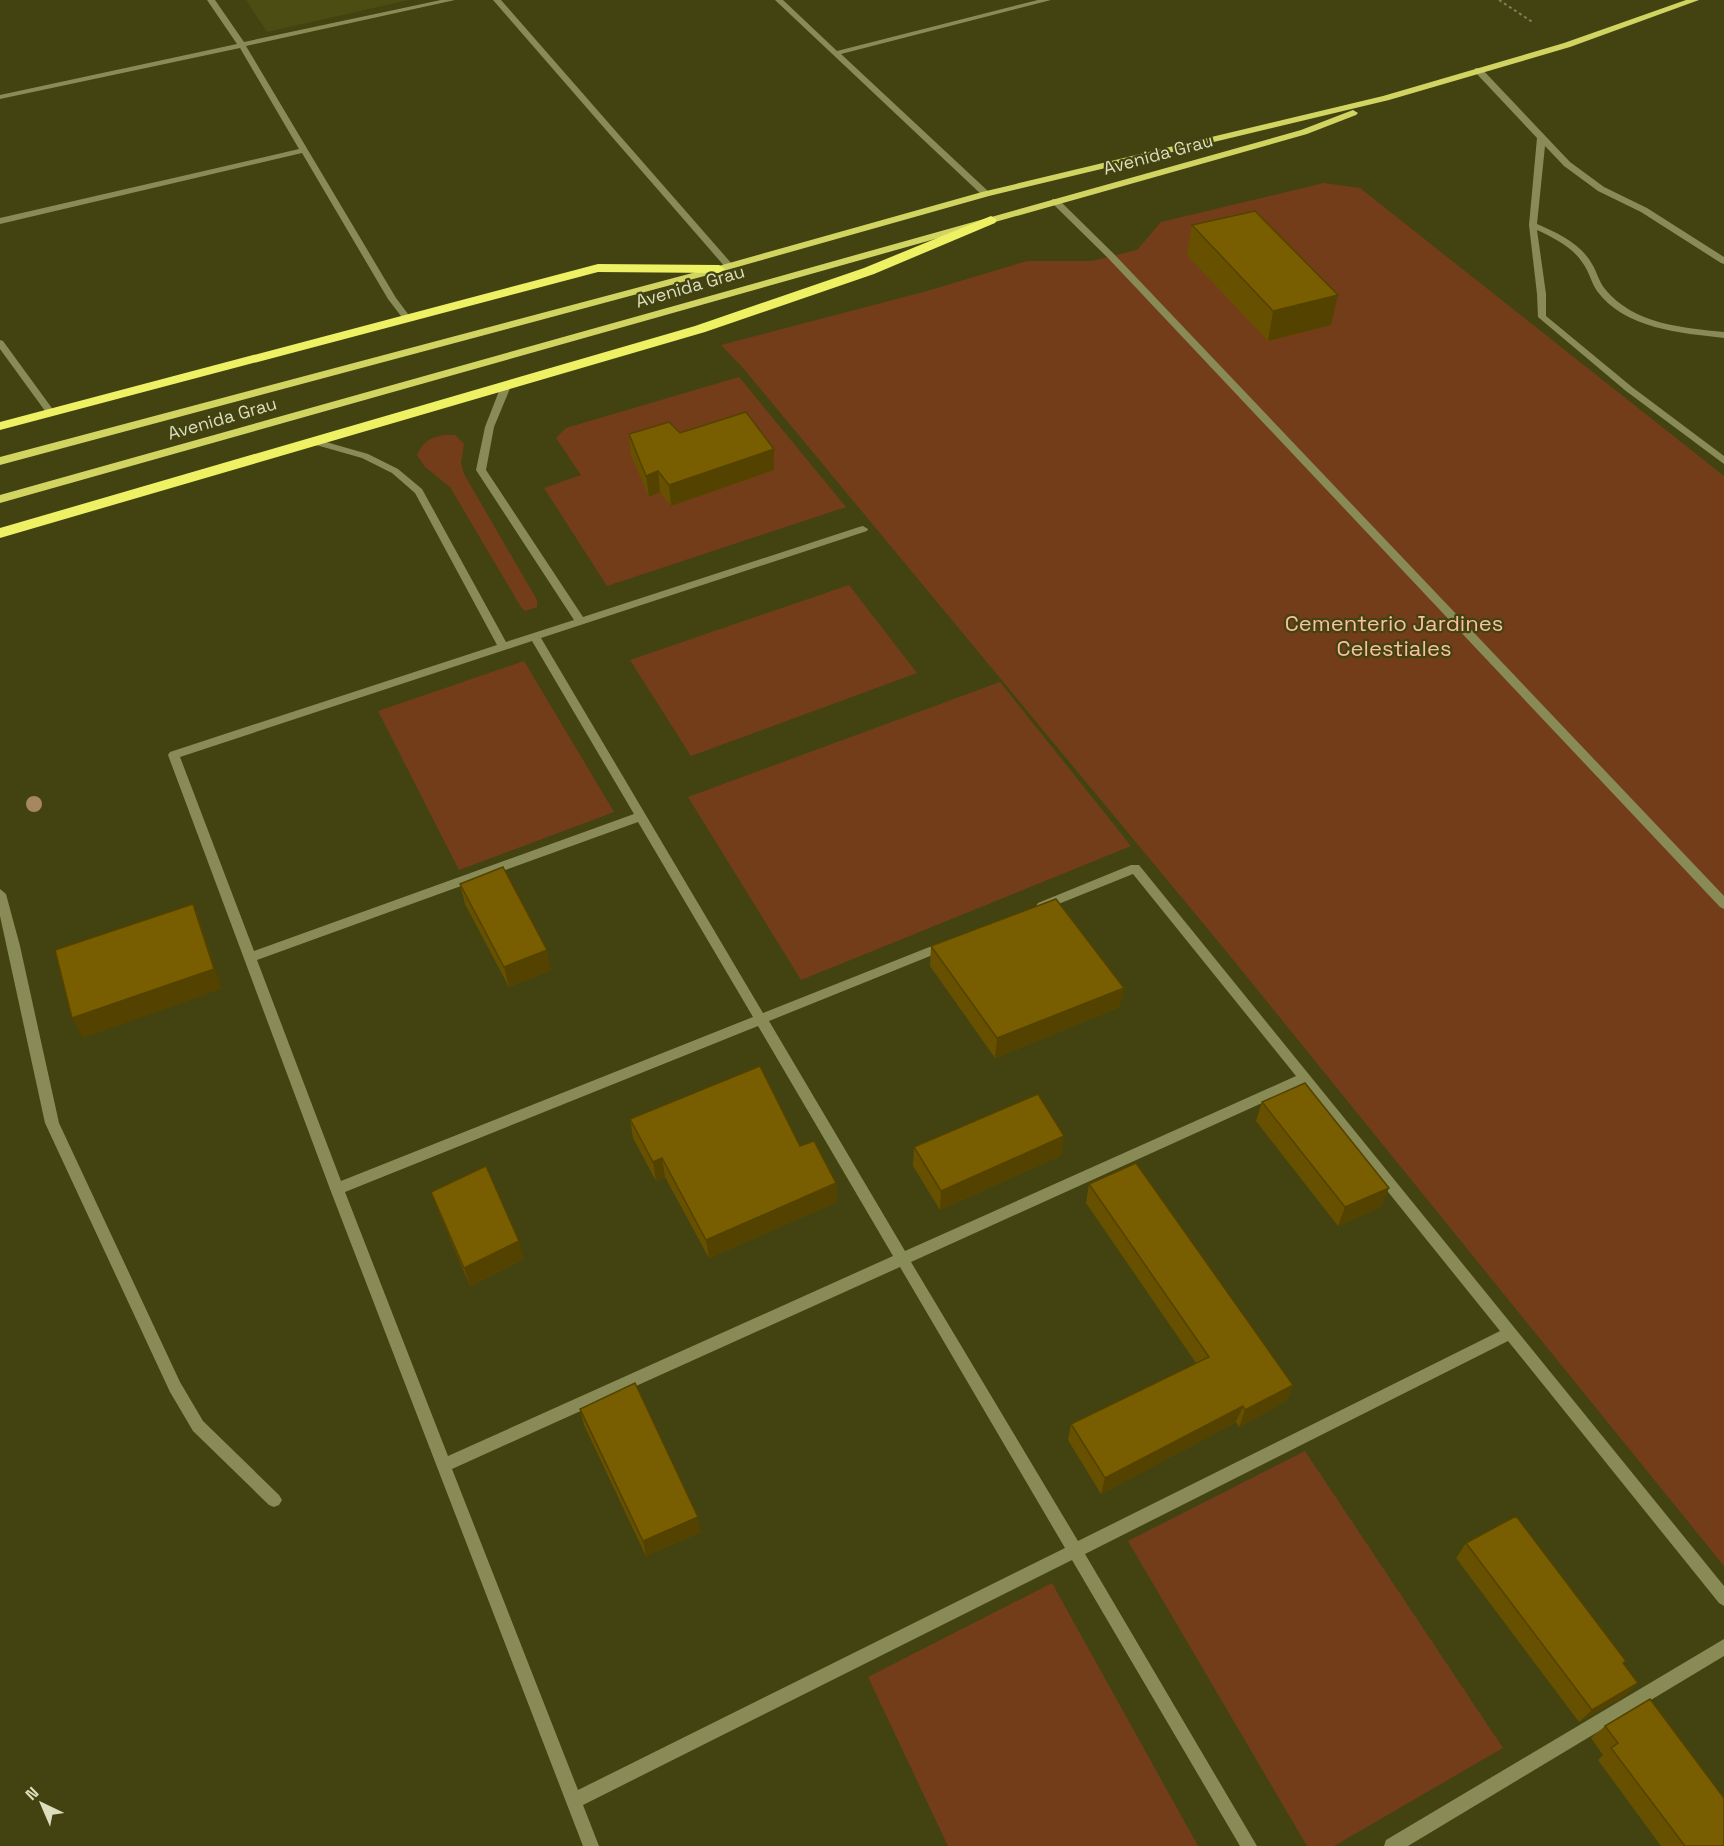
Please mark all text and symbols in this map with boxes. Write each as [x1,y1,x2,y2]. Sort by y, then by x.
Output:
street label: Avenida Grau [1101,128,1215,180]
street label: Avenida Grau [633,259,747,313]
street label: Avenida Grau [165,391,279,445]
park label: Cementerio Jardines Celestiales [1285,609,1503,662]
north arrow [12,1774,72,1834]
text: N [21,1782,43,1805]

